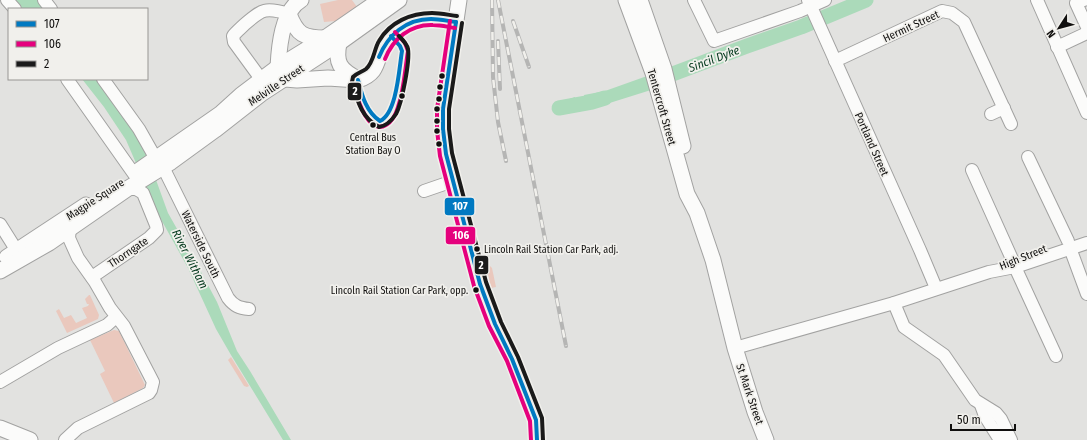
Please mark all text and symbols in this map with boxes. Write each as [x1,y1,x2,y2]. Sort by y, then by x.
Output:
legend [8,8,148,80]
street label: Hermit Street [881,8,942,45]
north arrow [1039,8,1079,48]
text: 107 [44,17,60,31]
text: N [1044,27,1059,40]
text: 106 [44,37,61,51]
water label: Sincil Dyke [686,43,742,75]
text: 2 [44,57,49,71]
street label: Melville Street [246,62,307,109]
street label: Tentercroft Street [644,67,679,147]
unlabelled marker [437,71,447,81]
line badge: 2 [347,82,362,101]
unlabelled marker [435,82,445,92]
text: 2 [351,85,358,98]
unlabelled marker [397,91,407,101]
unlabelled marker [434,94,444,104]
unlabelled marker [432,104,442,114]
street label: Portland Street [852,110,891,178]
unlabelled marker [432,116,442,126]
marker: Central Bus Station Bay O [368,120,378,130]
unlabelled marker [432,126,442,136]
place label: Central Bus Station Bay O [345,132,401,157]
unlabelled marker [434,139,444,149]
street label: Magpie Square [64,176,127,223]
line badge: 107 [444,197,475,216]
text: 107 [452,200,468,213]
street label: Waterside South [179,208,223,280]
line badge: 106 [445,226,476,245]
water label: River Witham [169,227,211,291]
text: 106 [453,229,469,242]
street label: Thorngate [106,234,151,271]
street label: High Street [998,242,1049,273]
marker: Lincoln Rail Station Car Park, adj. [472,244,482,254]
place label: Lincoln Rail Station Car Park, adj. [484,244,618,256]
line badge: 2 [474,255,489,275]
text: 2 [477,259,484,272]
place label: Lincoln Rail Station Car Park, opp. [331,285,468,297]
marker: Lincoln Rail Station Car Park, opp. [471,285,481,295]
street label: St Mark Street [733,362,766,427]
scale bar [951,406,1015,432]
text: 50 m [957,413,981,427]

